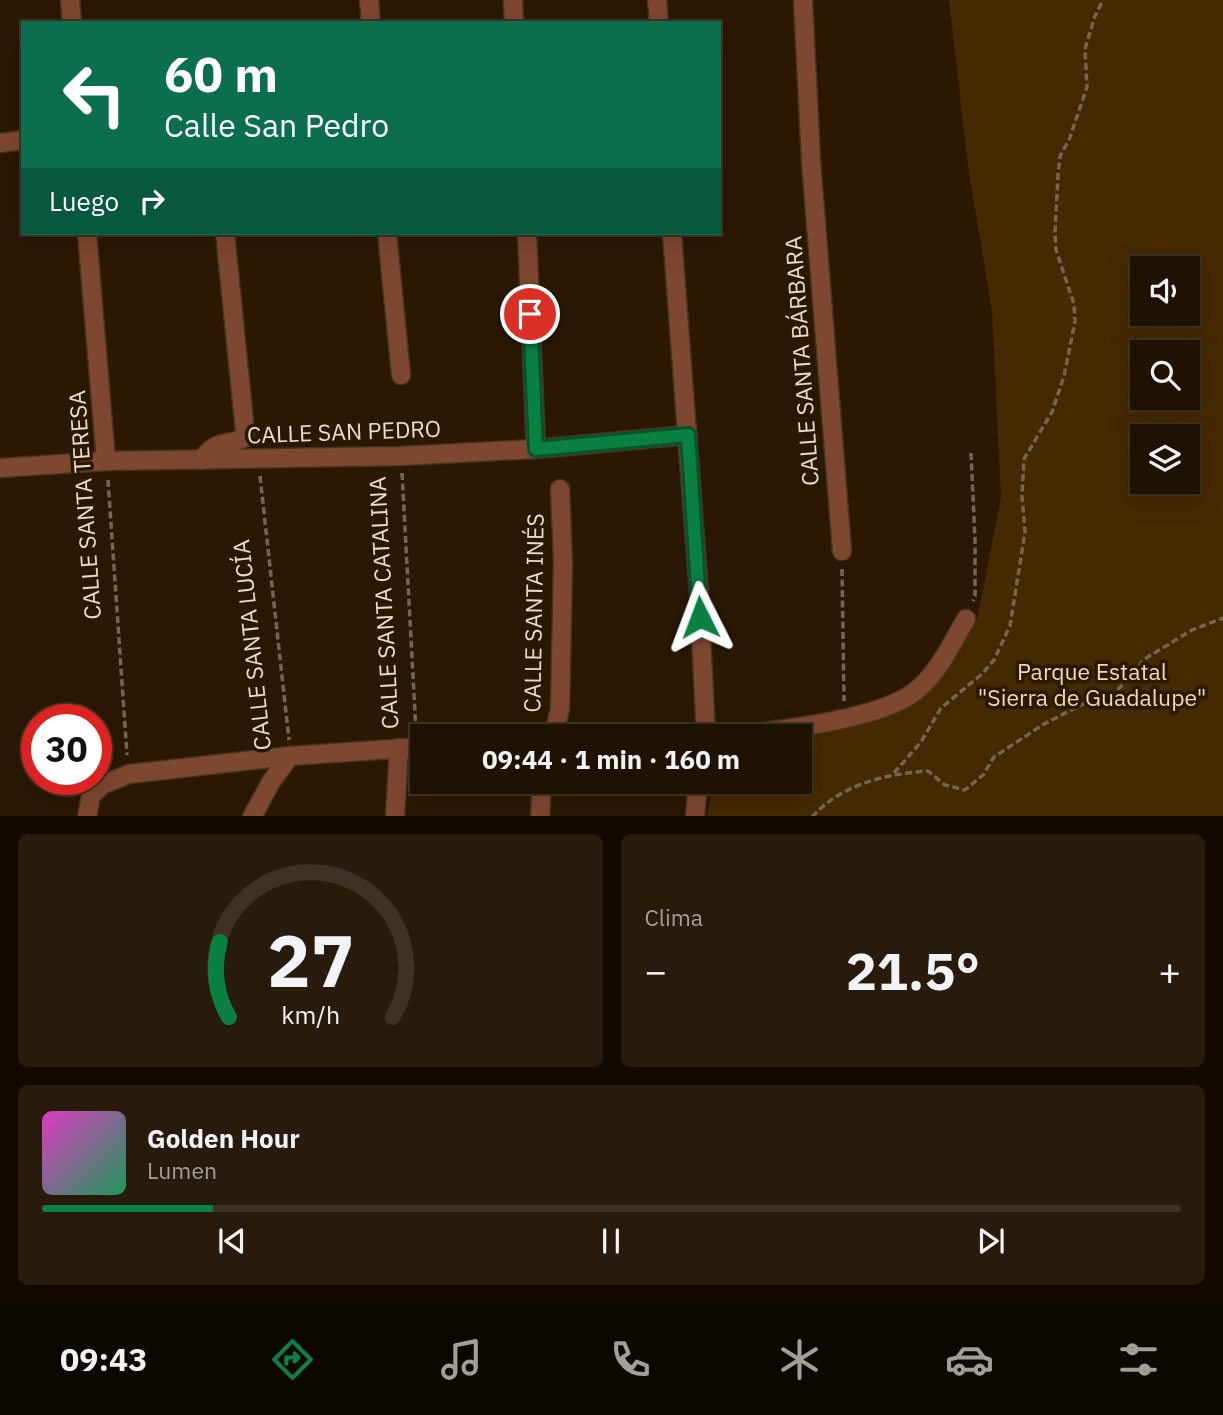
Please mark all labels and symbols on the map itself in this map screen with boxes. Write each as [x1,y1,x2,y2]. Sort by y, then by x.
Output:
street label: CALLE SANTA BÁRBARA [777,235,825,487]
pin [500,284,560,344]
street label: CALLE SANTA TERESA [61,389,107,621]
street label: CALLE SAN PEDRO [246,413,442,449]
street label: CALLE SANTA CATALINA [361,476,405,730]
street label: CALLE SANTA INÉS [516,513,550,713]
street label: CALLE SANTA LUCÍA [225,538,277,752]
position arrow [663,580,737,654]
park label: Parque Estatal "Sierra de Guadalupe" [978,656,1206,712]
speed limit sign: 30 [21,704,112,795]

